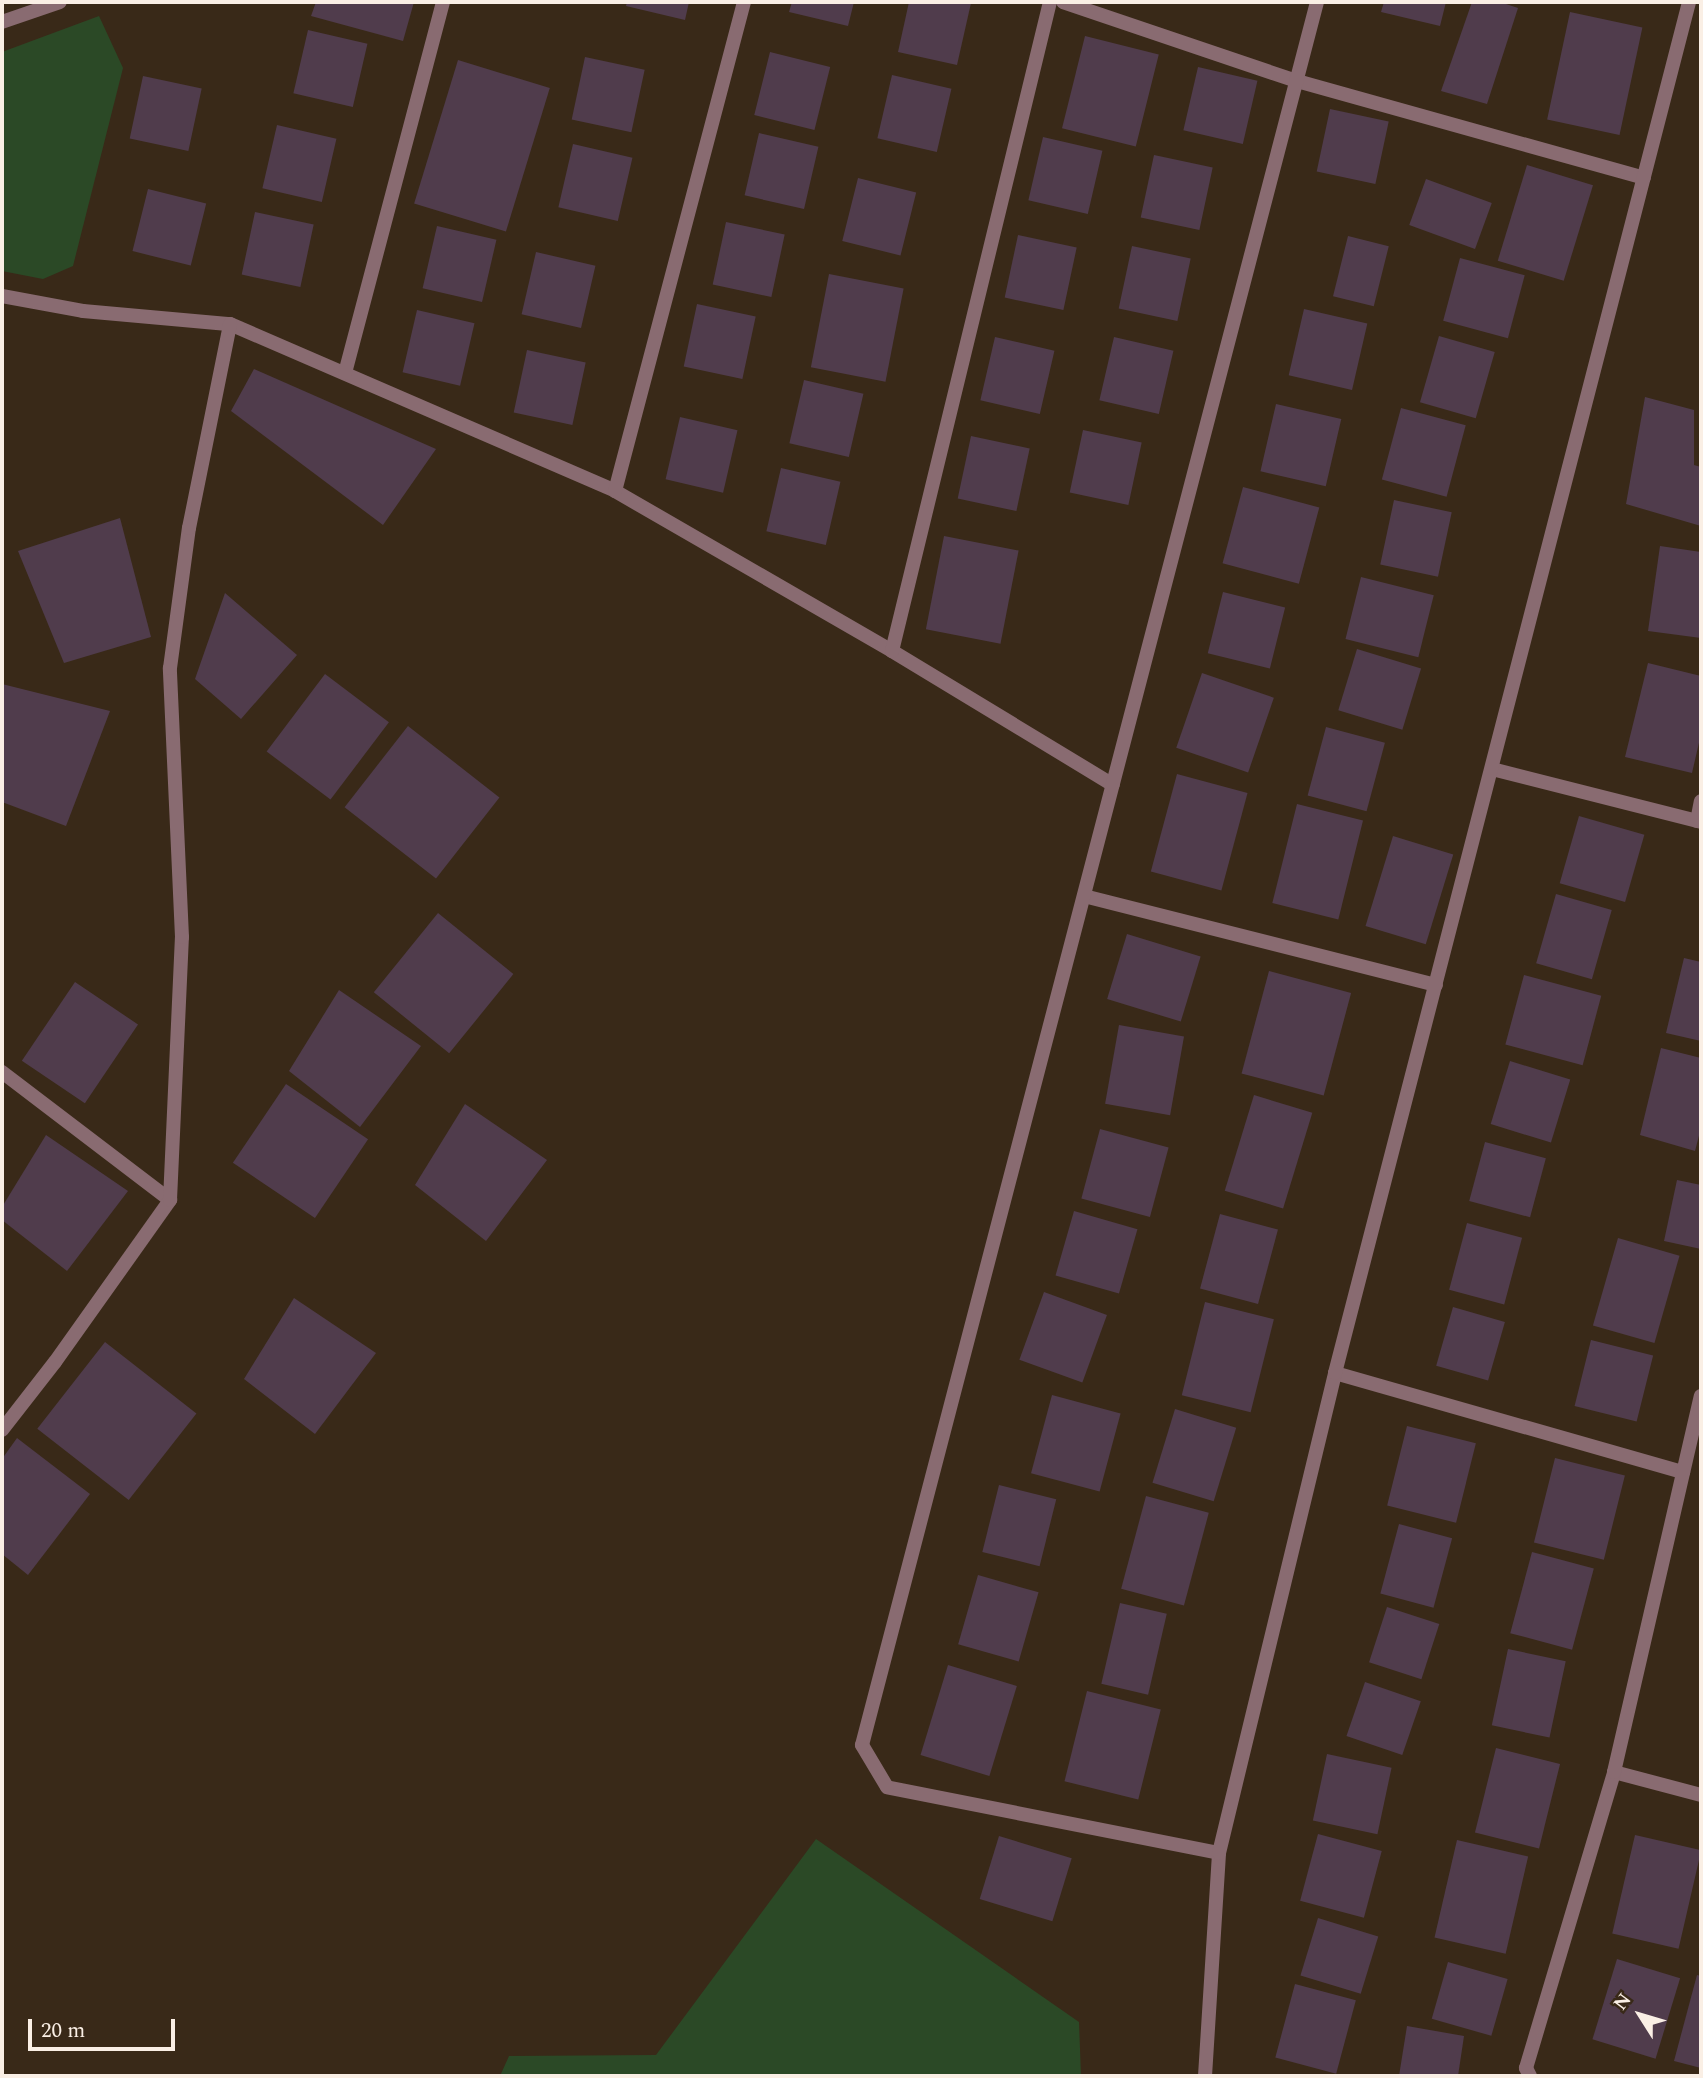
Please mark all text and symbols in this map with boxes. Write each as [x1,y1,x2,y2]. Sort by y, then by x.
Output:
north arrow [1605,1980,1675,2050]
text: N [1607,1987,1639,2017]
scale bar [32,2004,178,2048]
text: 20 m [41,2015,85,2047]

